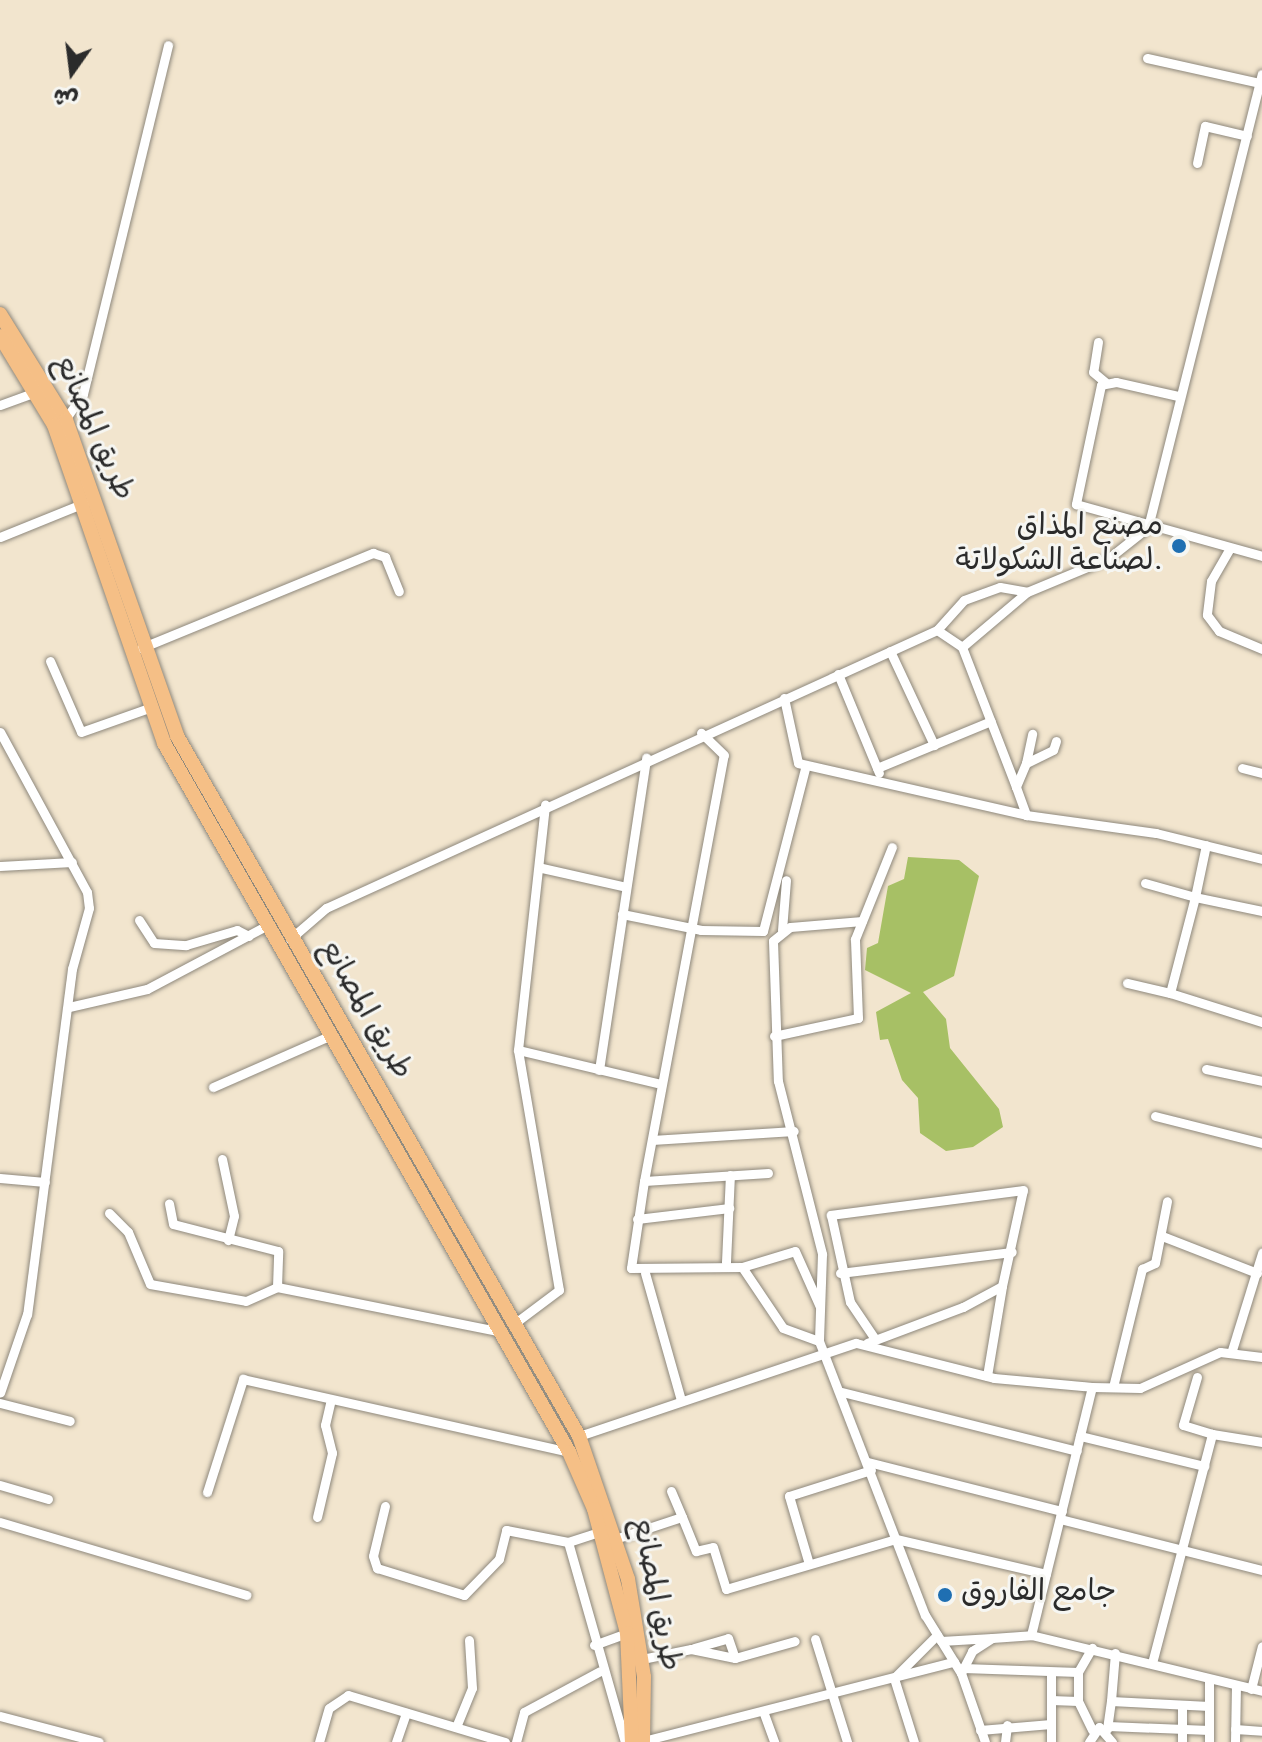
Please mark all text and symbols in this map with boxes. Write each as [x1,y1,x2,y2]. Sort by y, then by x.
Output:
north arrow [32,32,112,112]
text: ش [51,80,81,111]
street label: طريق المصانع [43,351,139,507]
place label: مصنع المذاق لصناعة الشكولاتة. [955,511,1163,582]
marker: مصنع المذاق لصناعة الشكولاتة. [1170,537,1188,555]
street label: طريق المصانع [309,935,417,1087]
street label: طريق المصانع [621,1515,685,1675]
place label: جامع الفاروق [961,1577,1116,1613]
marker: جامع الفاروق [936,1586,954,1604]

